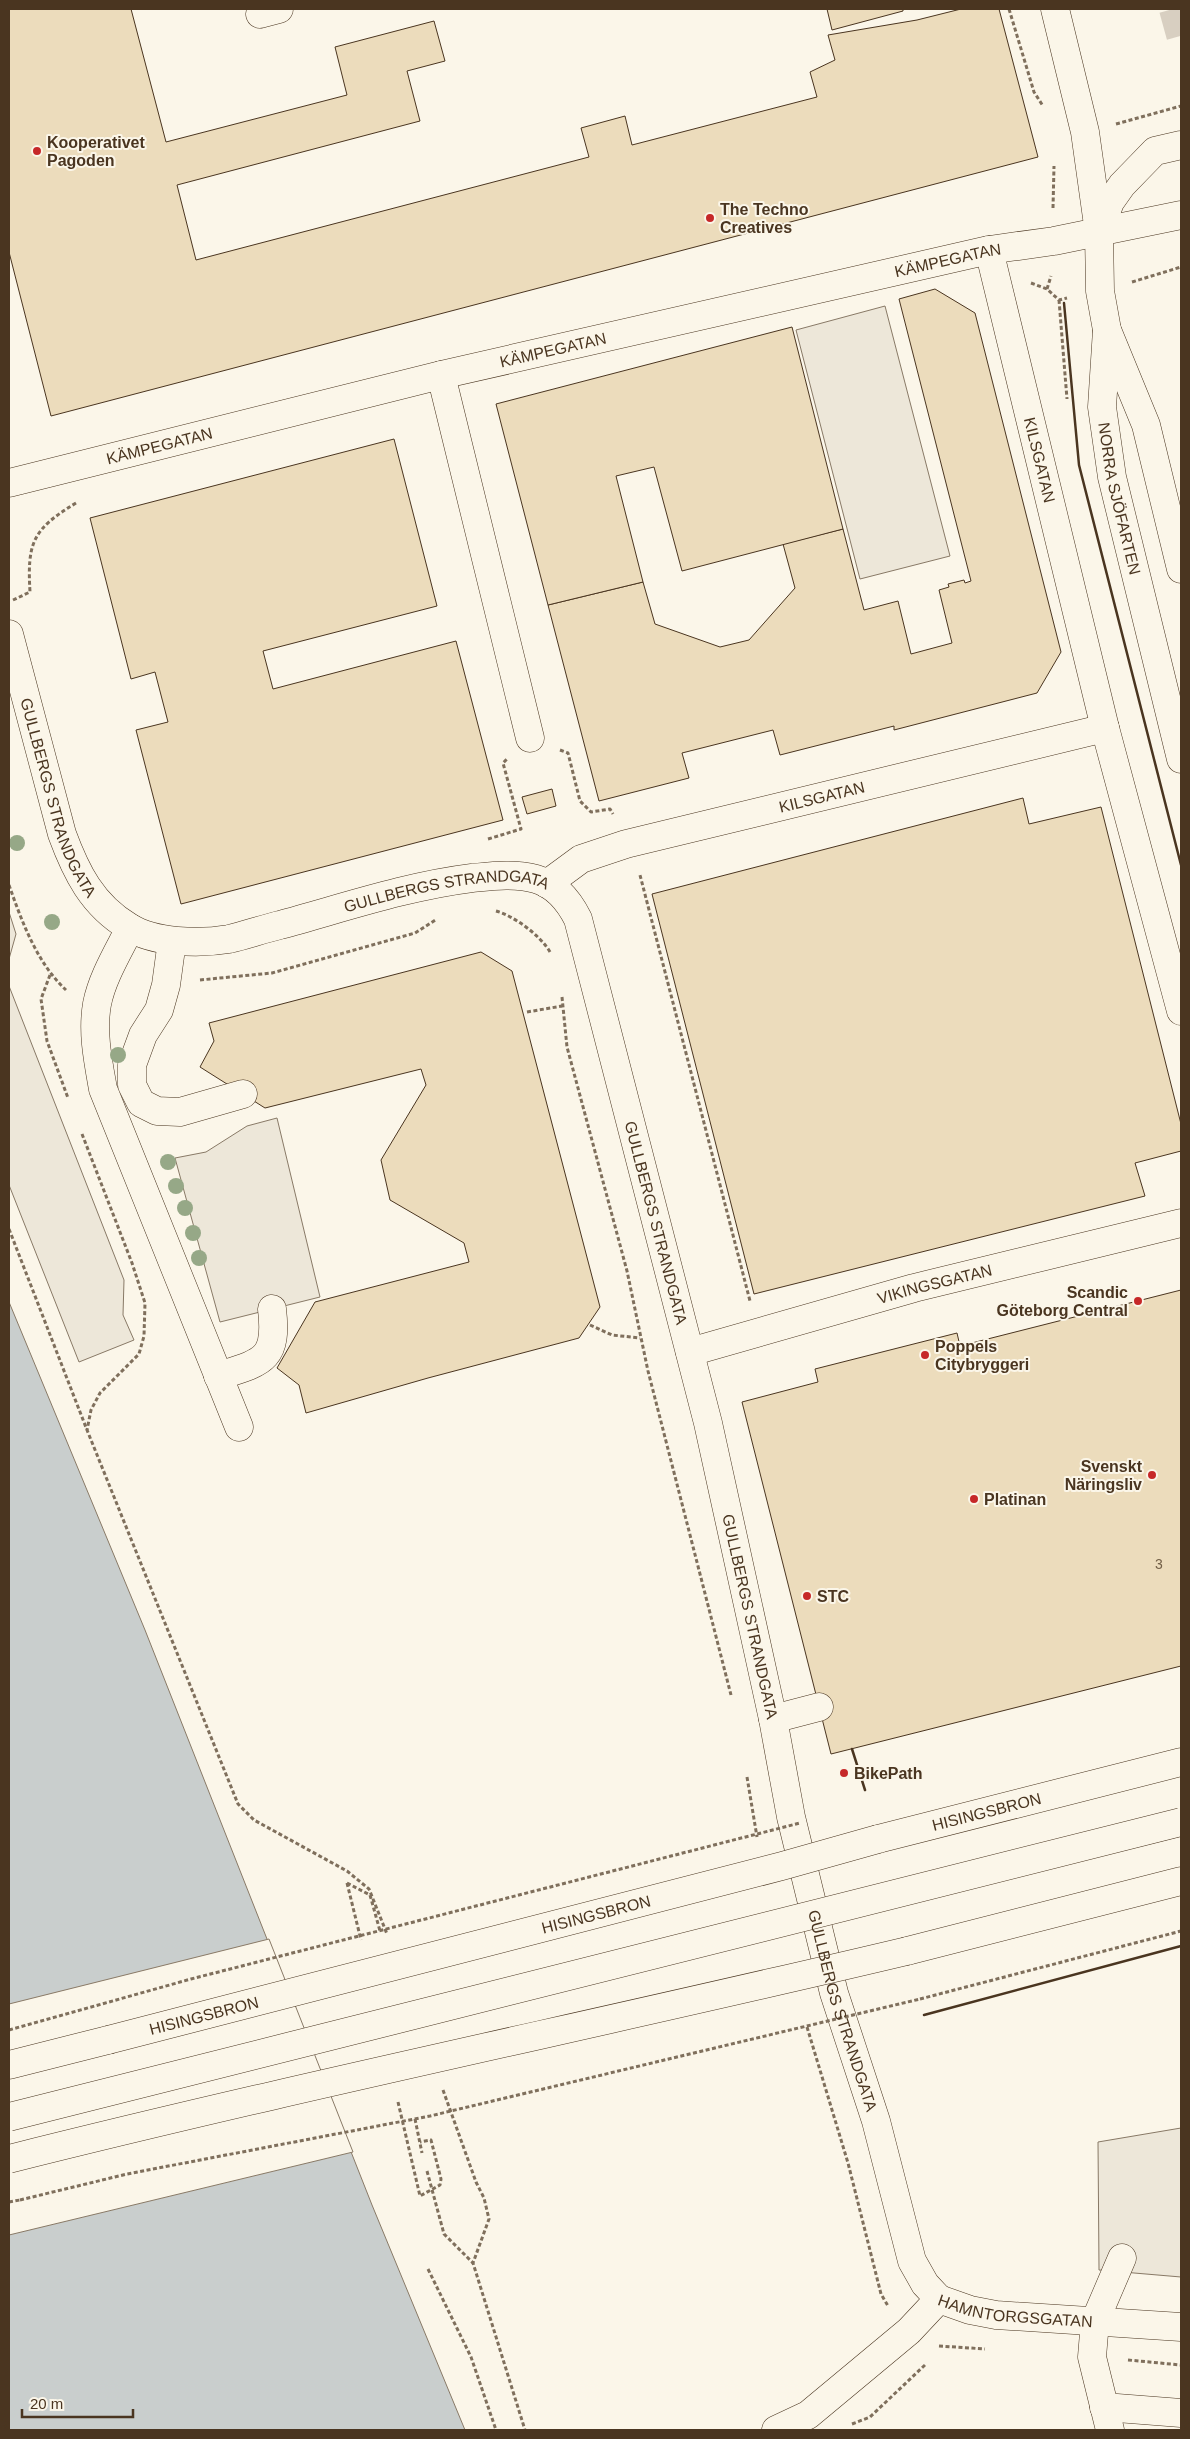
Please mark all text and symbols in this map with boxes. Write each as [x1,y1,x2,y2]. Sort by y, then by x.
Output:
place label: Kooperativet Pagoden [47,134,145,169]
marker: Kooperativet Pagoden [31,145,43,157]
place label: The Techno Creatives [720,201,809,236]
marker: The Techno Creatives [704,212,716,224]
street label: KÄMPEGATAN [893,240,1002,280]
street label: KÄMPEGATAN [498,329,608,370]
street label: KILSGATAN [1021,415,1059,504]
street label: NORRA SJÖFARTEN [1096,421,1144,576]
street label: KÄMPEGATAN [105,424,214,467]
street label: GULLBERGS STRANDGATA [18,696,100,900]
street label: KILSGATAN [777,778,866,815]
street label: GULLBERGS STRANDGATA [342,867,553,915]
street label: GULLBERGS STRANDGATA [622,1119,691,1326]
street label: VIKINGSGATAN [875,1261,994,1307]
place label: Scandic Göteborg Central [996,1284,1128,1319]
marker: Scandic Göteborg Central [1132,1295,1144,1307]
place label: Poppels Citybryggeri [935,1338,1029,1373]
marker: Poppels Citybryggeri [919,1349,931,1361]
place label: Svenskt Näringsliv [1065,1458,1143,1493]
marker: Svenskt Näringsliv [1146,1469,1158,1481]
place label: Platinan [984,1491,1046,1508]
marker: Platinan [968,1493,980,1505]
street label: GULLBERGS STRANDGATA [720,1512,781,1721]
house number: 3 [1155,1556,1163,1572]
place label: STC [817,1588,849,1605]
marker: STC [801,1590,813,1602]
place label: BikePath [854,1765,922,1782]
marker: BikePath [838,1767,850,1779]
street label: HISINGSBRON [930,1789,1043,1833]
street label: HISINGSBRON [540,1892,652,1936]
street label: GULLBERGS STRANDGATA [805,1908,881,2114]
street label: HISINGSBRON [147,1993,260,2037]
street label: HAMNTORGSGATAN [936,2291,1093,2330]
scale bar [22,2386,134,2418]
text: 20 m [30,2395,63,2412]

